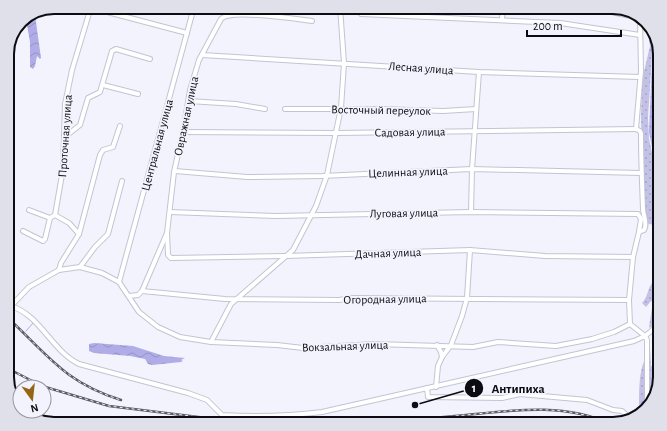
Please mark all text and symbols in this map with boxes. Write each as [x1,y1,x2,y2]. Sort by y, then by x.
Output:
scale bar [527,12,621,38]
text: 200 m [533,20,563,32]
street label: Лесная улица [388,60,454,77]
street label: Овражная улица [172,75,201,157]
street label: Проточная улица [56,94,75,178]
street label: Центральная улица [139,97,176,192]
street label: Восточный переулок [331,103,431,118]
street label: Садовая улица [374,125,446,140]
street label: Целинная улица [368,165,449,180]
street label: Луговая улица [370,206,439,221]
street label: Дачная улица [354,246,422,261]
street label: Огородная улица [343,292,427,307]
street label: Вокзальная улица [302,338,389,355]
callout: Антипиха [464,376,553,401]
north arrow [12,379,52,419]
text: 1 [472,382,476,394]
text: Антипиха [491,383,545,396]
text: N [29,402,40,414]

